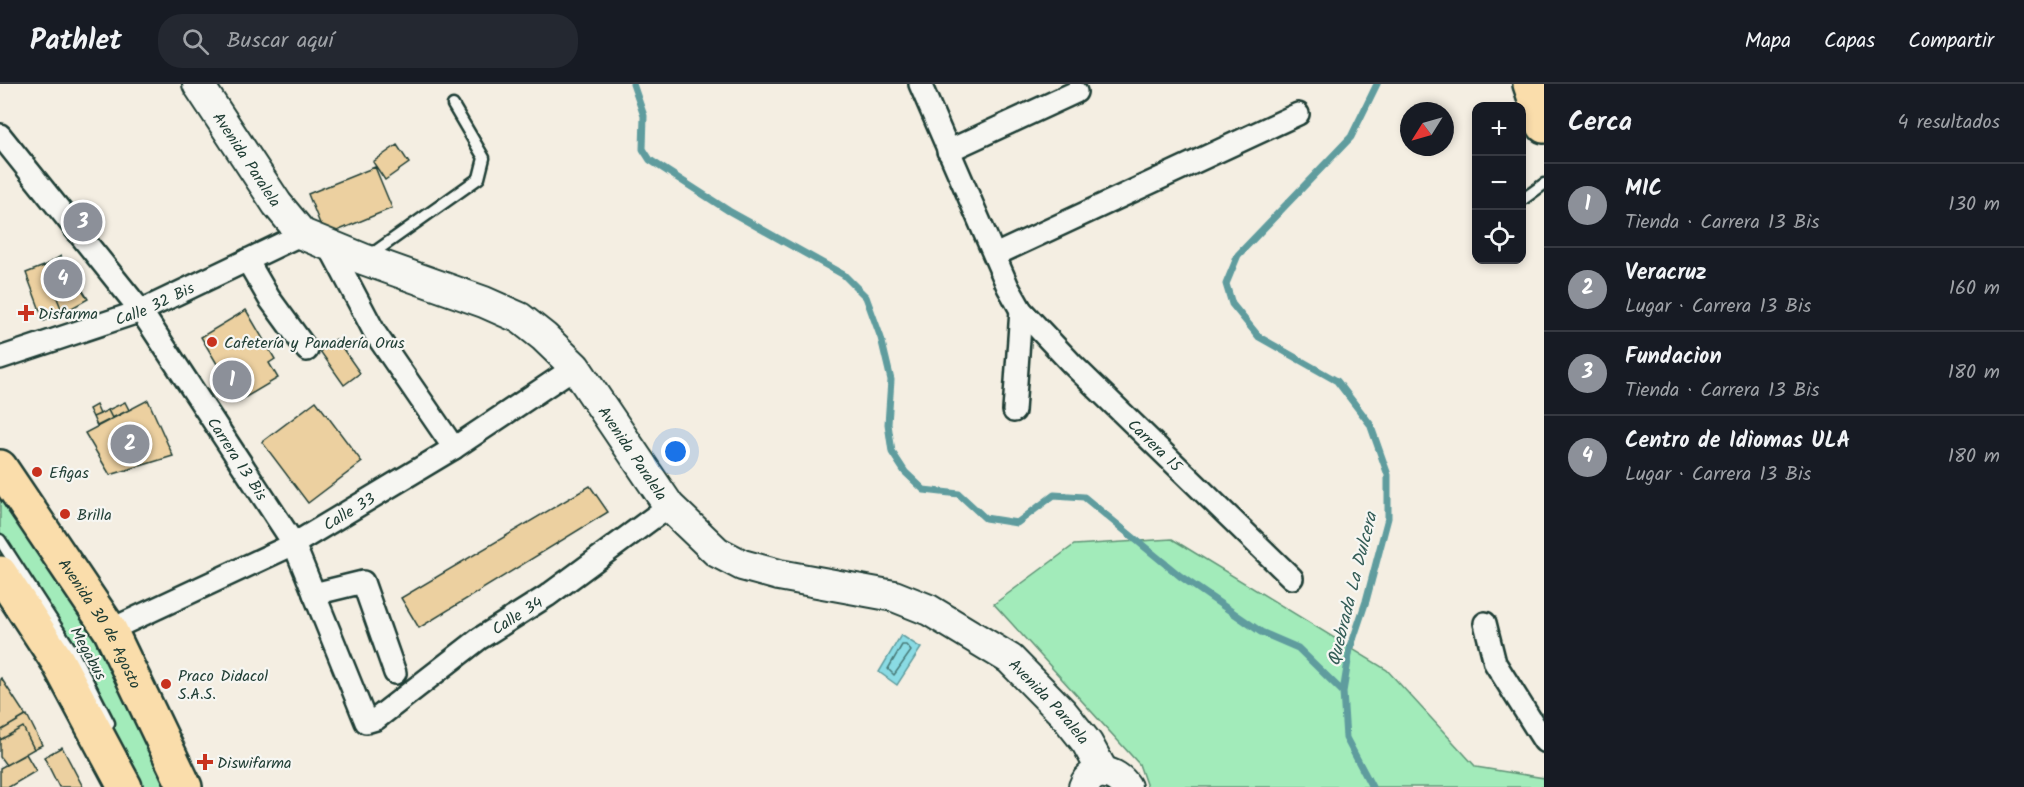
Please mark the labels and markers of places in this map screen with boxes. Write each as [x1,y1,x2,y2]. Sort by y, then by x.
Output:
pin: 3 [64,200,103,244]
pin: 4 [44,256,82,302]
place label: Disfarma [38,302,98,327]
marker: Disfarma [19,306,33,320]
place label: Cafetería y Panadería Orus [224,331,405,356]
marker: Cafetería y Panadería Orus [205,335,219,349]
pin: 1 [212,358,252,402]
pin: 2 [110,422,150,466]
place label: Efigas [49,461,89,486]
marker: Efigas [30,465,44,479]
place label: Brilla [77,503,112,528]
marker: Brilla [58,507,72,521]
place label: Praco Didacol S.A.S. [178,664,268,707]
marker: Praco Didacol S.A.S. [159,677,173,691]
place label: Diswifarma [217,751,292,776]
marker: Diswifarma [198,755,212,769]

